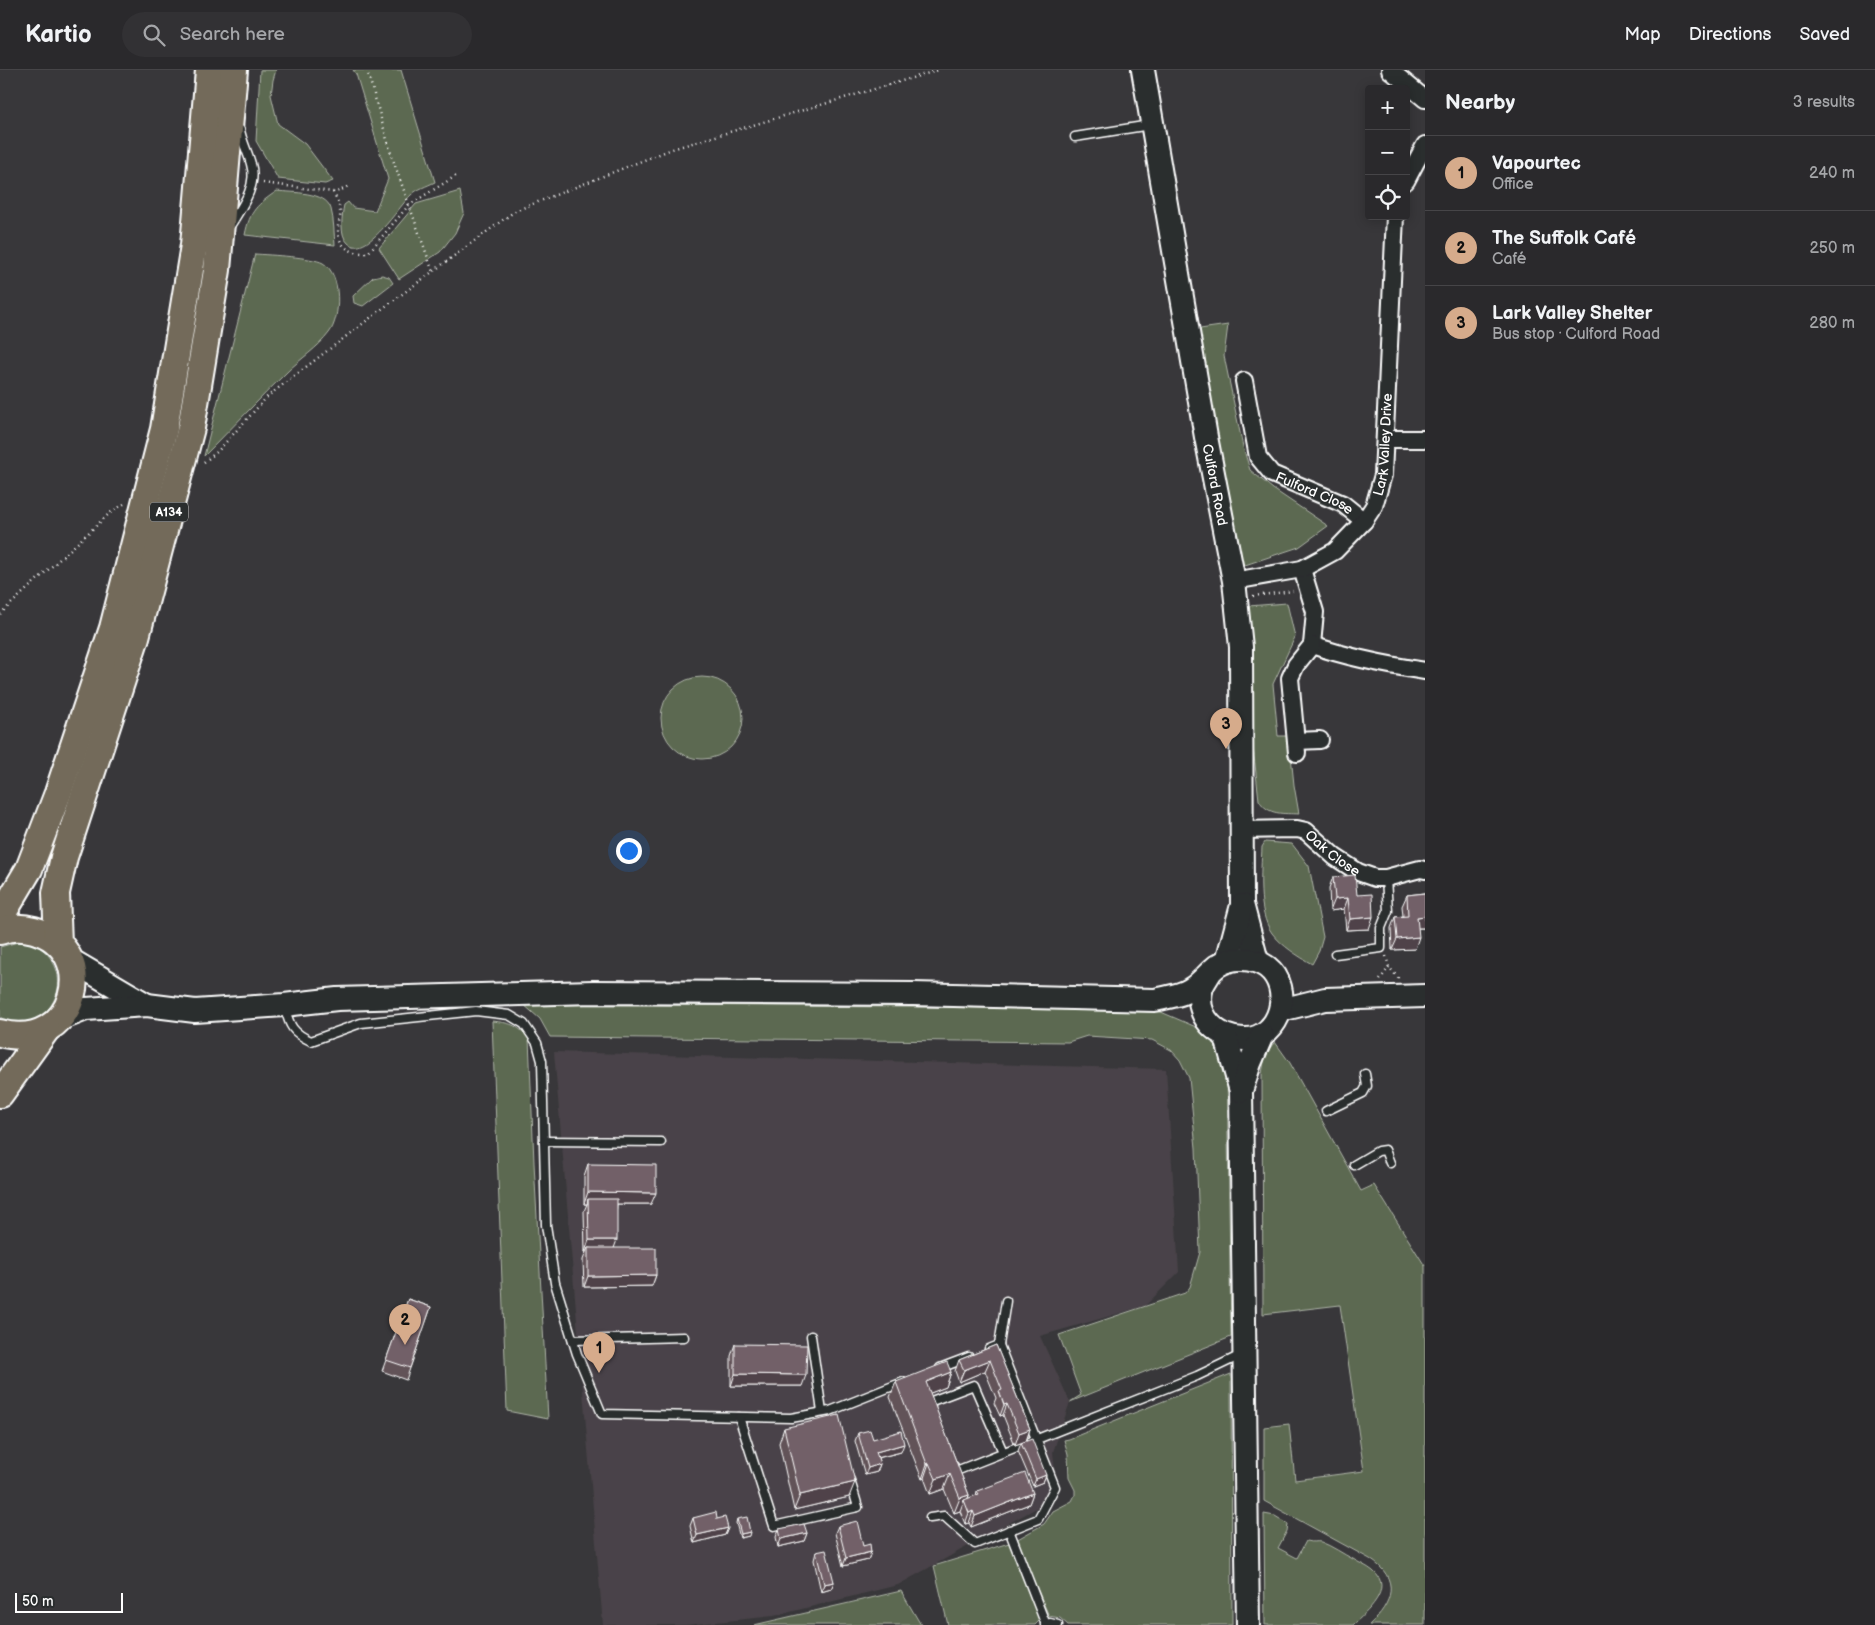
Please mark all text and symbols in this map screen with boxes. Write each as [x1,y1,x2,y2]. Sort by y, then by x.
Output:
search box [122,12,472,57]
text: Kartio [25,20,92,49]
icon: search [140,21,168,49]
text: Search here [180,23,285,46]
text: Map [1625,24,1661,45]
text: Directions [1689,24,1771,45]
text: Saved [1799,24,1850,45]
map controls [1365,85,1410,220]
button: + [1365,85,1410,130]
text: Nearby [1445,90,1515,115]
text: 3 results [1793,93,1855,112]
button: − [1365,130,1410,175]
text: Vapourtec [1492,152,1581,175]
text: 1 [1458,164,1464,183]
text: 240 m [1809,164,1855,183]
button: locate [1365,175,1410,220]
text: Office [1492,175,1534,194]
text: The Suffolk Café [1492,227,1636,250]
text: 2 [1456,239,1466,258]
text: 250 m [1809,239,1855,258]
text: Café [1492,250,1526,269]
text: Lark Valley Shelter [1492,302,1652,325]
text: 3 [1456,314,1466,333]
text: 280 m [1809,314,1855,333]
text: Bus stop · Culford Road [1492,325,1660,344]
street label: Lark Valley Drive [1369,393,1395,498]
street label: Culford Road [1199,442,1232,527]
street label: Fulford Close [1273,468,1357,518]
road number: A134 [150,502,188,522]
pin: 3 [1210,708,1242,749]
street label: Oak Close [1302,826,1363,880]
your location [616,838,642,864]
pin: 2 [389,1304,421,1345]
pin: 1 [583,1332,615,1373]
scale bar [15,1590,122,1613]
text: 50 m [22,1593,54,1610]

